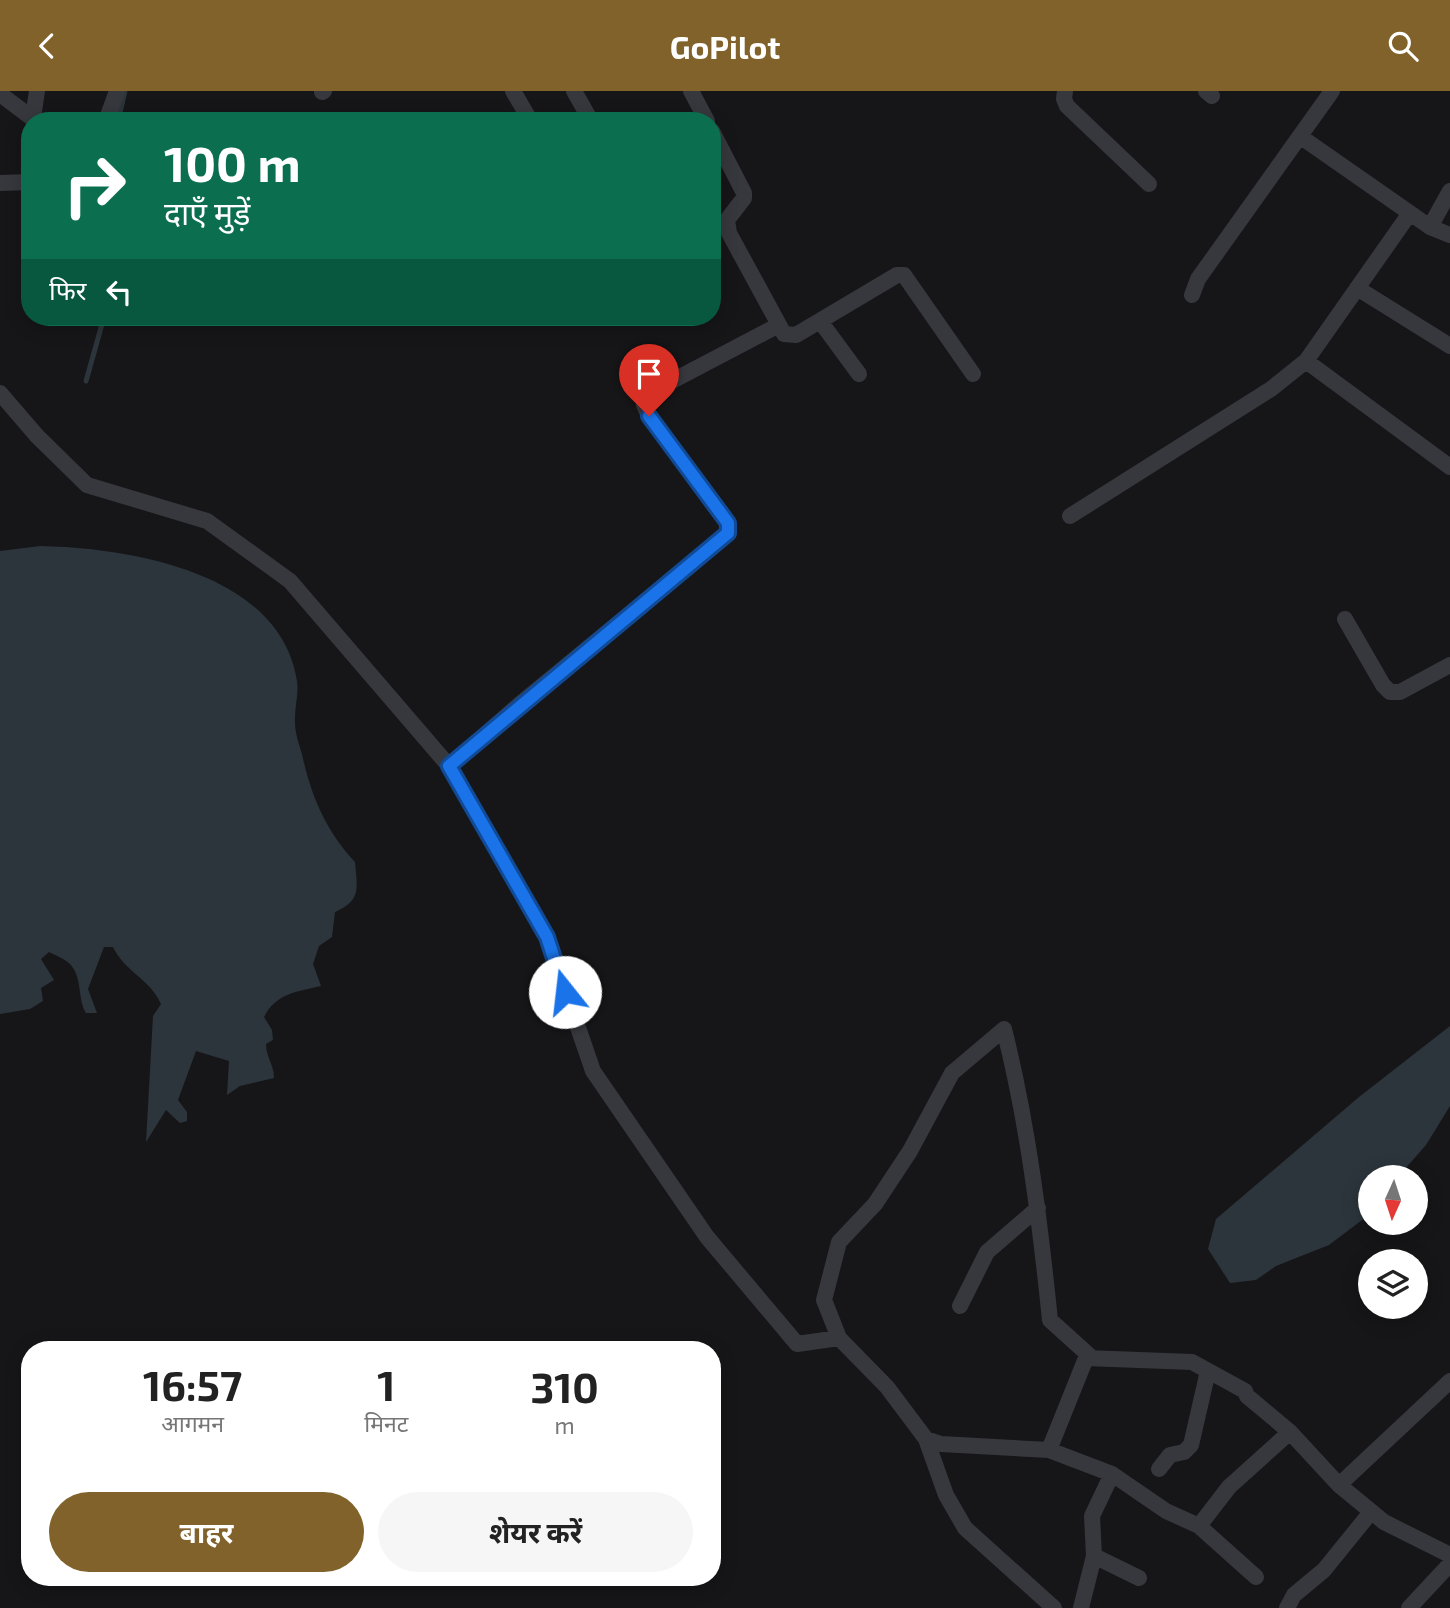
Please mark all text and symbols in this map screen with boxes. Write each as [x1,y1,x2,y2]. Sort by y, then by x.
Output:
icon: back [28,27,66,65]
text: GoPilot [670,27,780,65]
icon: search [1384,27,1422,65]
text: 100 m [164,133,301,192]
icon: right [49,140,140,231]
text: दाएँ मुड़ें [164,193,250,231]
icon: left [100,273,138,311]
text: फिर [49,274,86,305]
pin [619,344,679,416]
icon: arrive [630,355,668,393]
position arrow [528,955,602,1029]
north arrow [1358,1165,1428,1235]
map controls [1358,1165,1428,1319]
button: layers [1358,1249,1428,1319]
text: 16:57 [143,1359,242,1409]
text: 1 [377,1359,395,1409]
text: 310 [530,1361,599,1411]
text: आगमन [161,1409,224,1437]
text: मिनट [364,1409,408,1437]
text: m [555,1411,575,1439]
button: बाहर [49,1492,364,1572]
button: शेयर करें [378,1492,693,1572]

